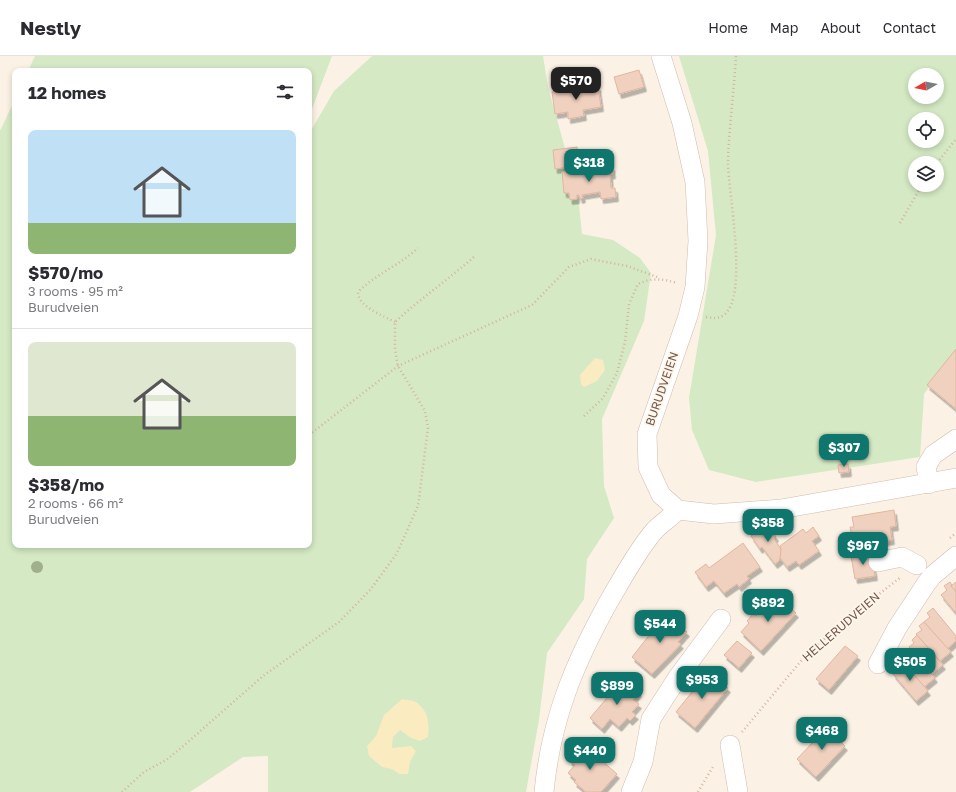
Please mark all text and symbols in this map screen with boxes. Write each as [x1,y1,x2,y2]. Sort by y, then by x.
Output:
text: Nestly [20,16,81,39]
text: Home [708,19,748,36]
text: Map [770,19,798,36]
text: About [820,19,861,36]
text: Contact [883,19,936,36]
pin: $570 [552,67,600,101]
north arrow [908,68,944,104]
map controls [908,68,944,192]
text: $570 [560,72,592,88]
icon: filters [274,81,296,103]
text: 12 homes [28,82,106,103]
button: locate [908,112,944,148]
pin: $318 [565,149,613,183]
text: $318 [573,154,605,170]
icon: home [126,156,198,228]
button: layers [908,156,944,192]
text: $570/mo [28,262,103,283]
text: 3 rooms · 95 m² [28,283,123,299]
text: Burudveien [28,299,99,315]
street label: BURUDVEIEN [642,350,681,428]
icon: home [126,368,198,440]
pin: $307 [820,434,868,468]
text: $307 [828,439,860,455]
text: $358/mo [28,474,104,495]
text: 2 rooms · 66 m² [28,495,123,511]
pin: $358 [744,509,792,543]
text: Burudveien [28,511,99,527]
text: $358 [752,514,784,530]
pin: $967 [839,532,887,566]
text: $967 [847,537,879,553]
pin: $892 [744,589,792,623]
street label: HELLERUDVEIEN [799,589,883,664]
text: $892 [751,594,785,610]
pin: $544 [636,610,684,644]
text: $544 [644,615,676,631]
pin: $505 [886,648,934,682]
text: $505 [893,653,927,669]
pin: $953 [678,666,726,700]
text: $953 [686,671,718,687]
pin: $899 [593,672,641,706]
text: $899 [600,677,634,693]
pin: $468 [798,717,846,751]
text: $468 [805,722,839,738]
pin: $440 [566,737,614,771]
text: $440 [573,742,607,758]

